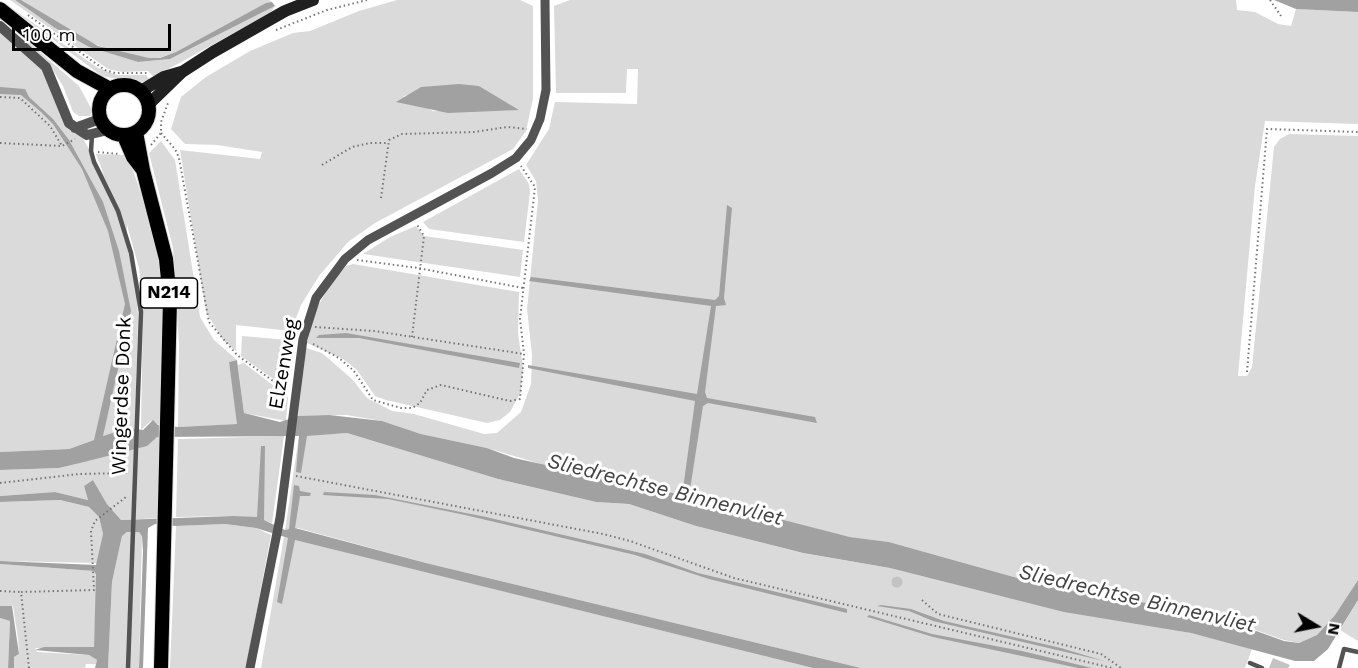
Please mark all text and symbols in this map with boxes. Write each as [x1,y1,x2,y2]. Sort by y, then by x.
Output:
scale bar [15,12,174,50]
text: 100 m [23,24,76,45]
road number: N214 [140,278,198,308]
street label: Wingerdse Donk [107,316,137,476]
street label: Elzenweg [264,317,304,411]
water label: Sliedrechtse Binnenvliet [545,449,785,531]
water label: Sliedrechtse Binnenvliet [1016,560,1258,638]
north arrow [1286,596,1346,656]
text: N [1324,622,1345,637]

